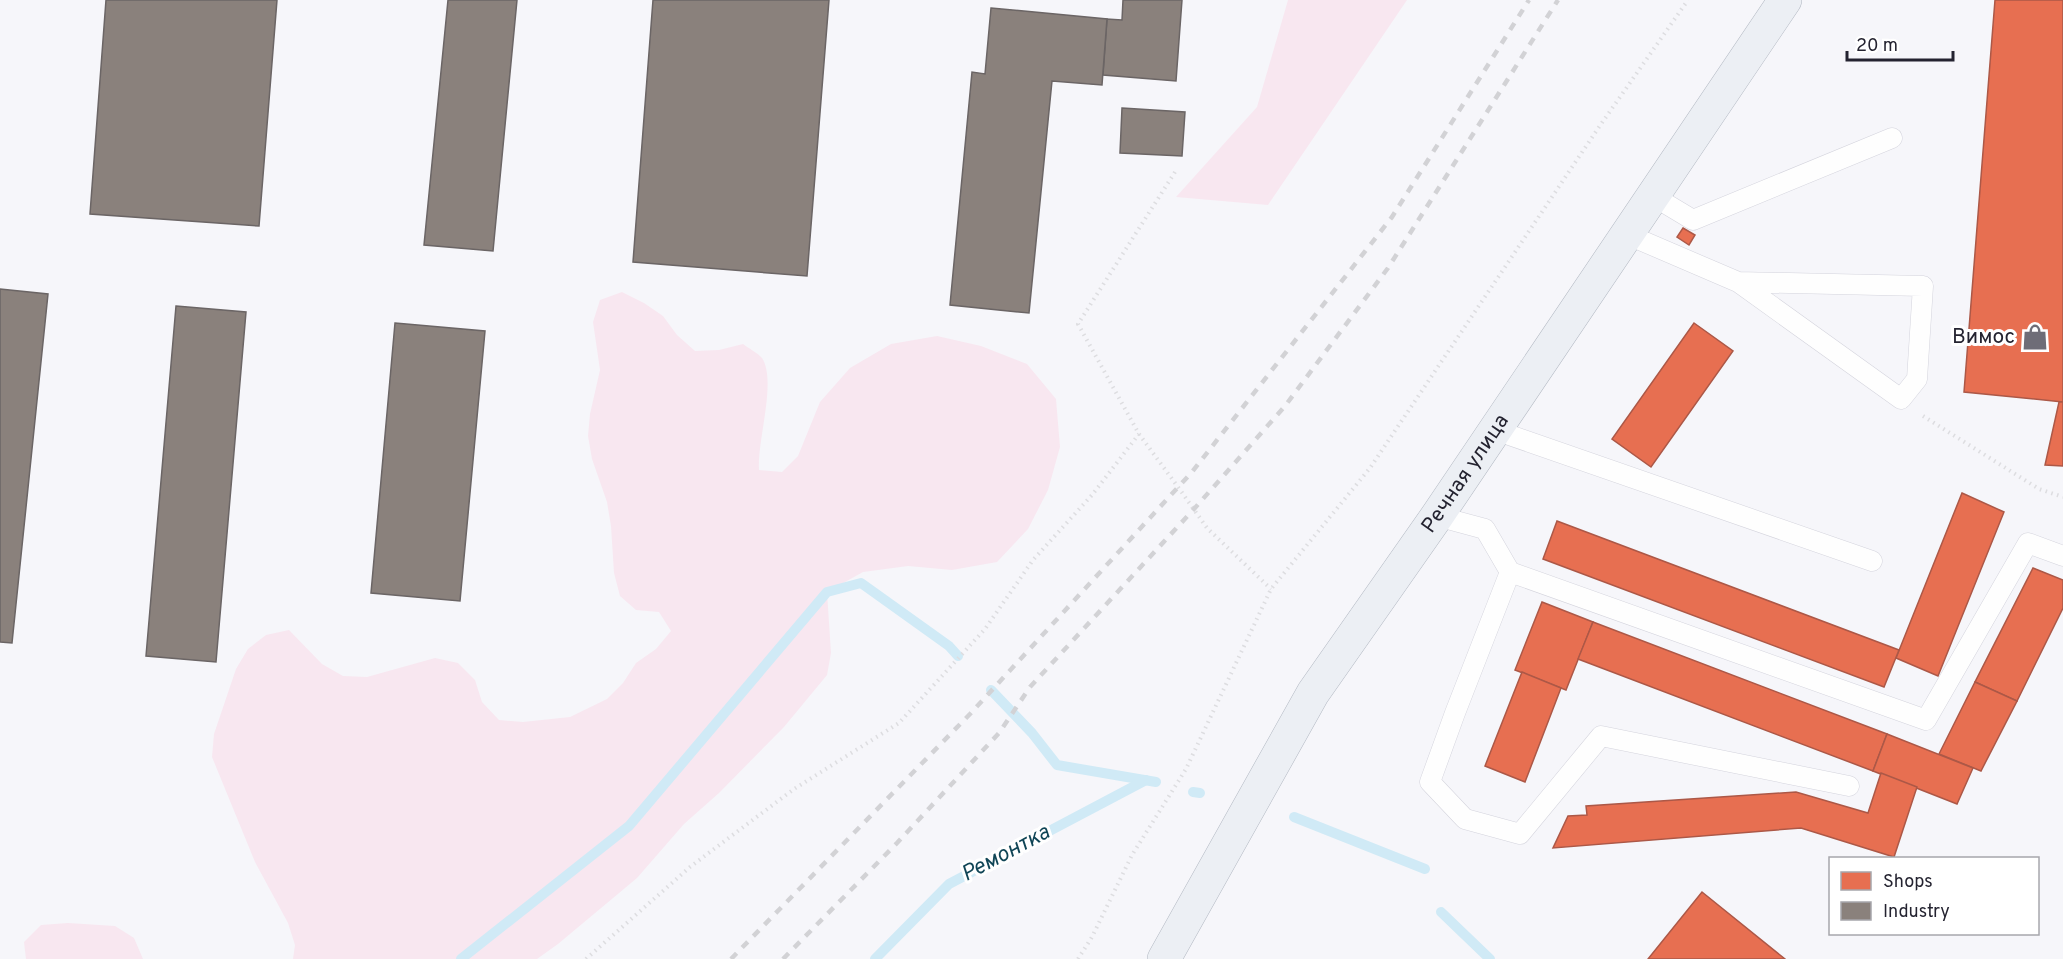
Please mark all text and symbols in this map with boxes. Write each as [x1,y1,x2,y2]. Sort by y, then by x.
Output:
scale bar [1847,24,1954,62]
text: 20 m [1856,35,1898,58]
shop icon: Вимос [2020,322,2050,352]
place label: Вимос [1952,324,2015,351]
street label: Речная улица [1416,409,1515,538]
water label: Ремонтка [957,819,1055,889]
legend [1829,857,2039,935]
text: Shops [1883,871,1933,894]
text: Industry [1883,901,1950,924]

